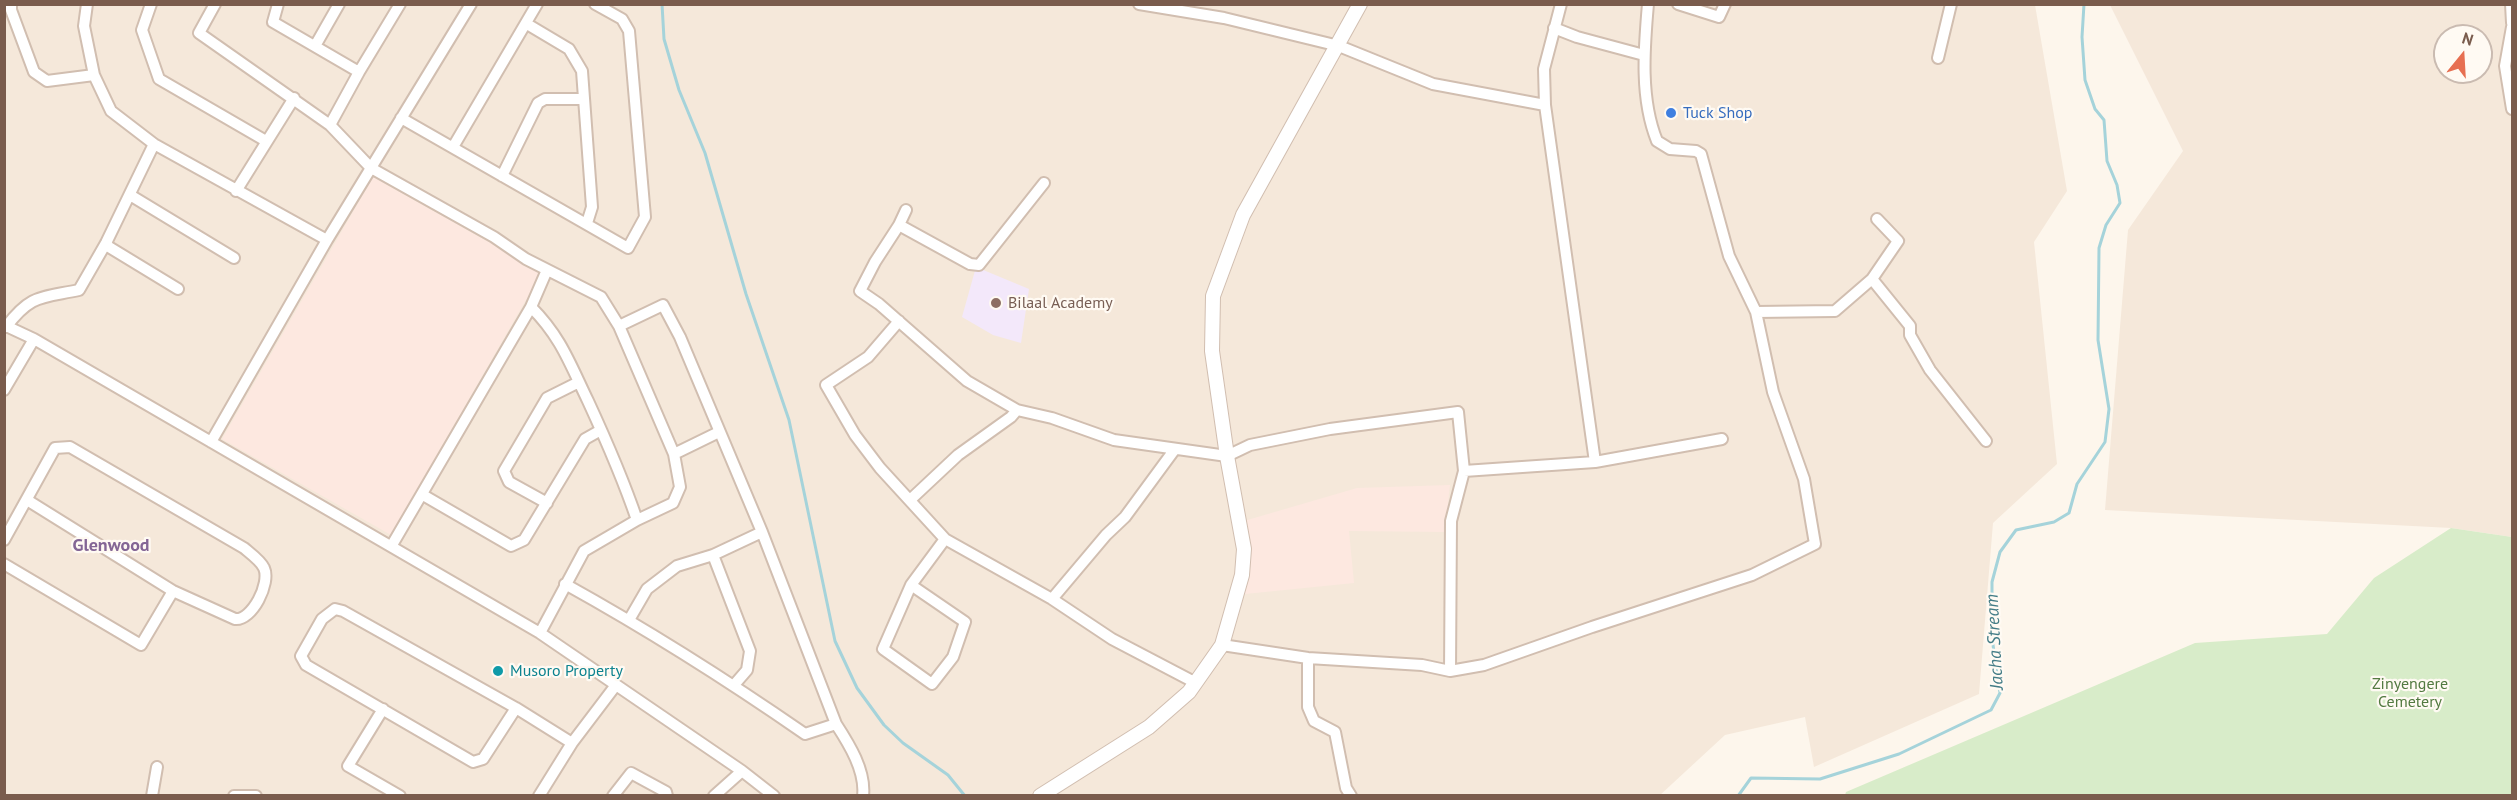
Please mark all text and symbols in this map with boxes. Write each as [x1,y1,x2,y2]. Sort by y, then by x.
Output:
north arrow [2433,24,2493,84]
text: N [2460,28,2476,50]
place label: Tuck Shop [1683,103,1752,123]
marker: Tuck Shop [1664,106,1678,120]
place label: Bilaal Academy [1008,293,1113,313]
marker: Bilaal Academy [989,296,1003,310]
district label: Glenwood [72,535,150,557]
water label: Jacha Stream [1982,594,2008,690]
place label: Musoro Property [510,661,623,681]
marker: Musoro Property [491,664,505,678]
park label: Zinyengere Cemetery [2372,674,2448,712]

